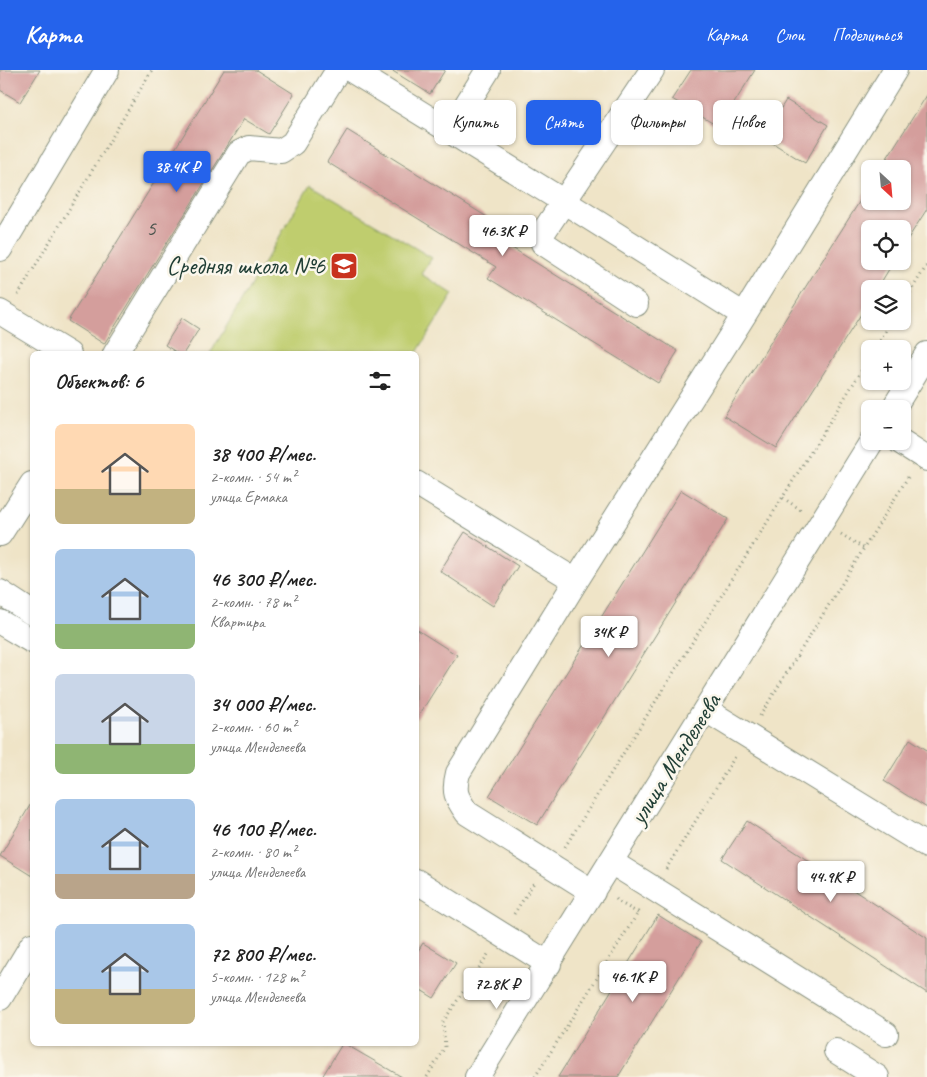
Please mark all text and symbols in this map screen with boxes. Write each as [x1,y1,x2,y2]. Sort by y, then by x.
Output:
text: Карта [25,20,82,50]
text: Карта [706,24,747,46]
text: Слои [775,24,804,46]
text: Поделиться [832,24,902,46]
chip: Купить [434,100,516,145]
chip: Снять [526,100,601,145]
chip: Фильтры [611,100,703,145]
chip: Новое [713,100,783,145]
pin: 38.4K ₽ [131,150,223,193]
text: 38.4K ₽ [154,157,200,177]
north arrow [861,160,911,210]
map controls [861,160,911,450]
house number: 5 [146,214,157,242]
pin: 46.3K ₽ [457,214,549,257]
button: locate [861,220,911,270]
text: 46.3K ₽ [480,221,526,241]
place label: Средняя школа №6 [167,250,326,282]
school or university icon: Средняя школа №6 [329,251,359,281]
button: layers [861,280,911,330]
button: + [861,340,911,390]
icon: filters [366,367,394,395]
text: Объектов: 6 [55,368,143,394]
button: − [861,400,911,450]
text: 38 400 ₽/мес. [210,441,316,467]
icon: home [95,444,155,504]
text: 2-комн. · 54 m² [210,467,296,487]
text: улица Ермака [210,487,287,507]
text: 46 300 ₽/мес. [210,566,316,592]
icon: home [95,569,155,629]
text: 2-комн. · 78 m² [210,592,296,612]
text: Квартира [210,612,265,632]
pin: 34K ₽ [574,616,644,658]
text: 34K ₽ [592,622,626,642]
street label: улица Менделеева [621,686,729,832]
text: 34 000 ₽/мес. [210,691,316,717]
icon: home [95,694,155,754]
text: 2-комн. · 60 m² [210,717,296,737]
text: улица Менделеева [210,737,305,757]
text: 46 100 ₽/мес. [210,816,316,842]
icon: home [95,819,155,879]
text: 2-комн. · 80 m² [210,842,296,862]
pin: 44.9K ₽ [785,860,877,903]
text: улица Менделеева [210,862,305,882]
text: 44.9K ₽ [809,867,853,887]
text: 72 800 ₽/мес. [210,941,316,967]
icon: home [95,944,155,1004]
pin: 46.1K ₽ [587,960,679,1003]
text: 5-комн. · 128 m² [210,967,303,987]
text: 46.1K ₽ [610,967,656,987]
pin: 72.8K ₽ [451,968,543,1010]
text: 72.8K ₽ [475,974,519,994]
text: улица Менделеева [210,987,305,1007]

